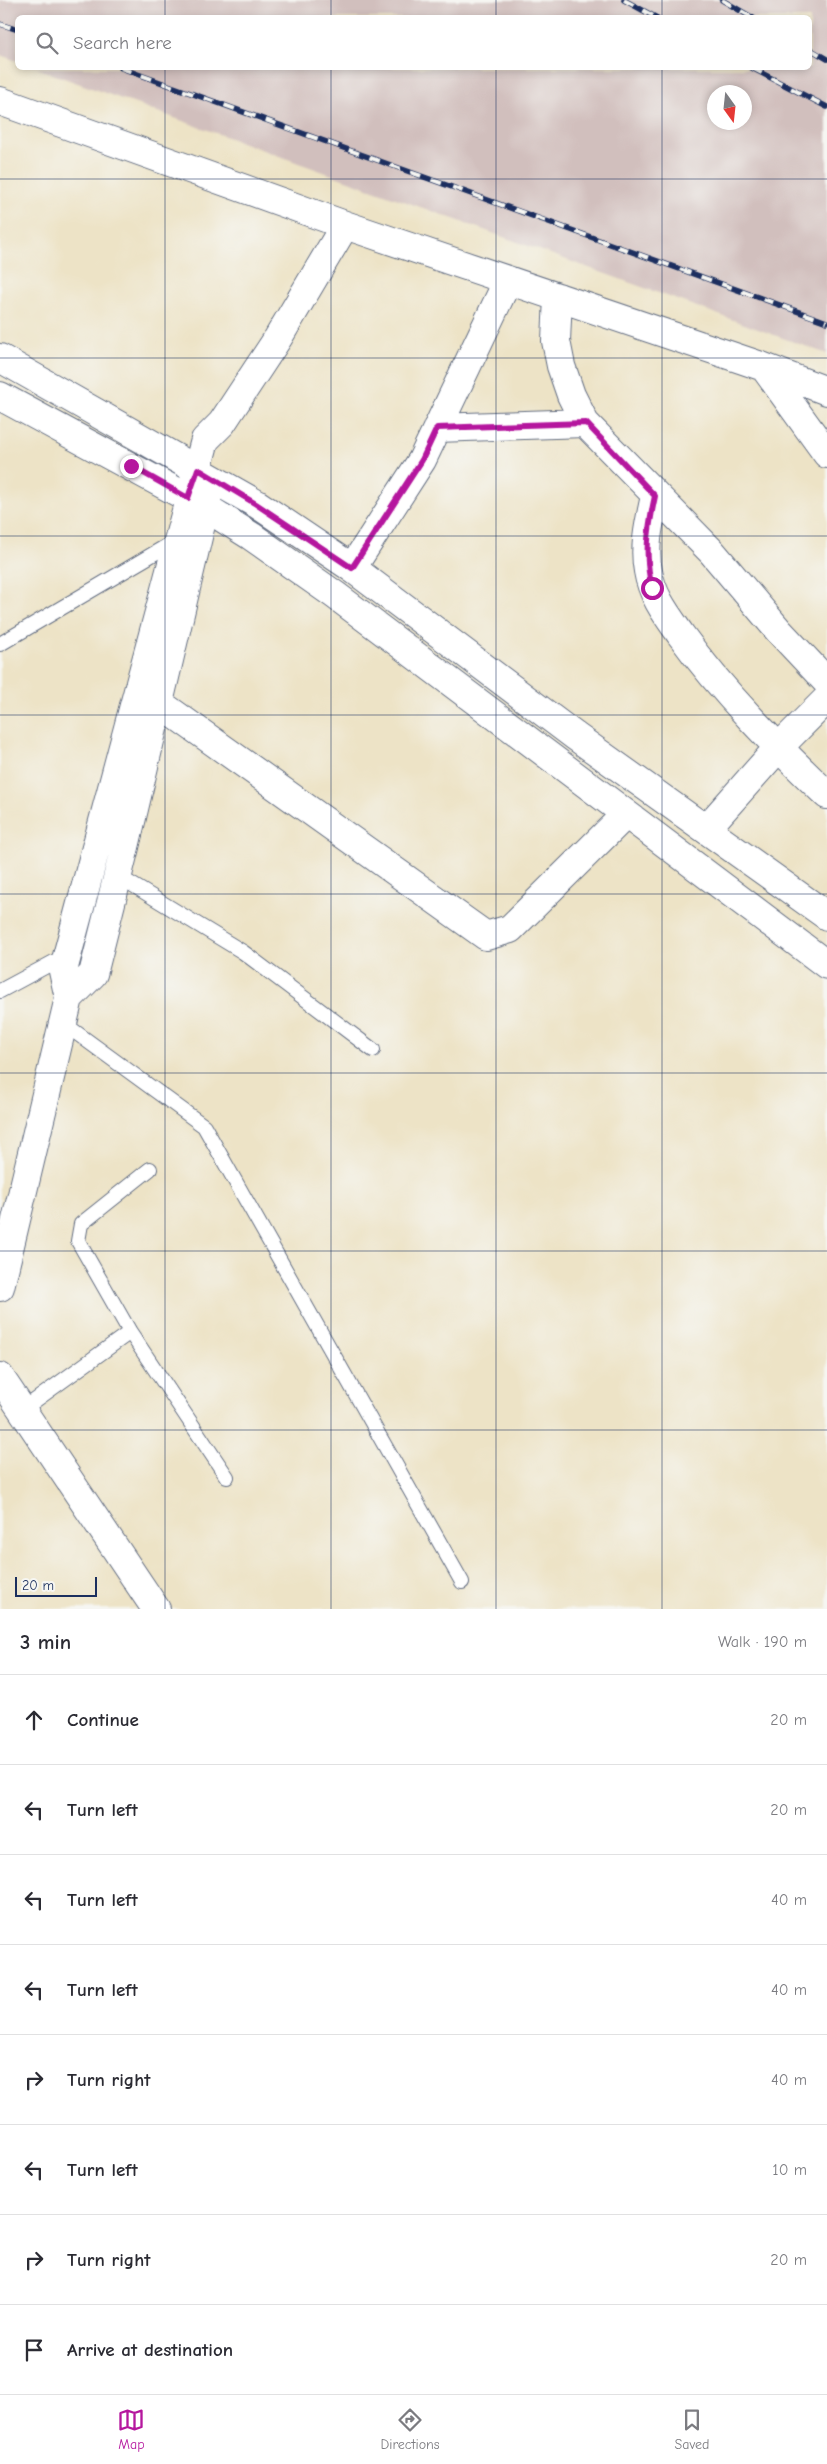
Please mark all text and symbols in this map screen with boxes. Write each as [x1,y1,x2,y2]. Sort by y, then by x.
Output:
search box [15,15,812,70]
icon: search [33,29,61,57]
text: Search here [73,32,172,54]
north arrow [707,85,752,130]
route end [120,455,143,478]
route start [641,577,664,600]
scale bar [15,1574,98,1597]
text: 20 m [22,1577,54,1594]
text: 3 min [20,1630,71,1654]
text: Walk · 190 m [718,1633,807,1651]
icon: ahead [20,1706,48,1734]
text: Continue [67,1709,139,1731]
text: 20 m [770,1711,807,1729]
icon: left [20,1796,48,1824]
text: Turn left [67,1799,138,1821]
text: 20 m [770,1801,807,1819]
icon: left [20,1886,48,1914]
text: Turn left [67,1889,138,1911]
text: 40 m [771,1891,807,1909]
icon: left [20,1976,48,2004]
text: Turn left [67,1979,138,2001]
text: 40 m [771,1981,807,1999]
icon: right [20,2066,48,2094]
text: Turn right [67,2069,151,2091]
text: 40 m [771,2071,807,2089]
icon: left [20,2156,48,2184]
text: Turn left [67,2159,138,2181]
text: 10 m [772,2161,807,2179]
icon: right [20,2246,48,2274]
text: Turn right [67,2249,151,2271]
text: 20 m [770,2251,807,2269]
icon: arrive [20,2336,48,2364]
text: Arrive at destination [67,2339,233,2361]
tab: Map [117,2406,145,2453]
tab: Directions [380,2406,440,2453]
tab: Saved [675,2406,710,2453]

